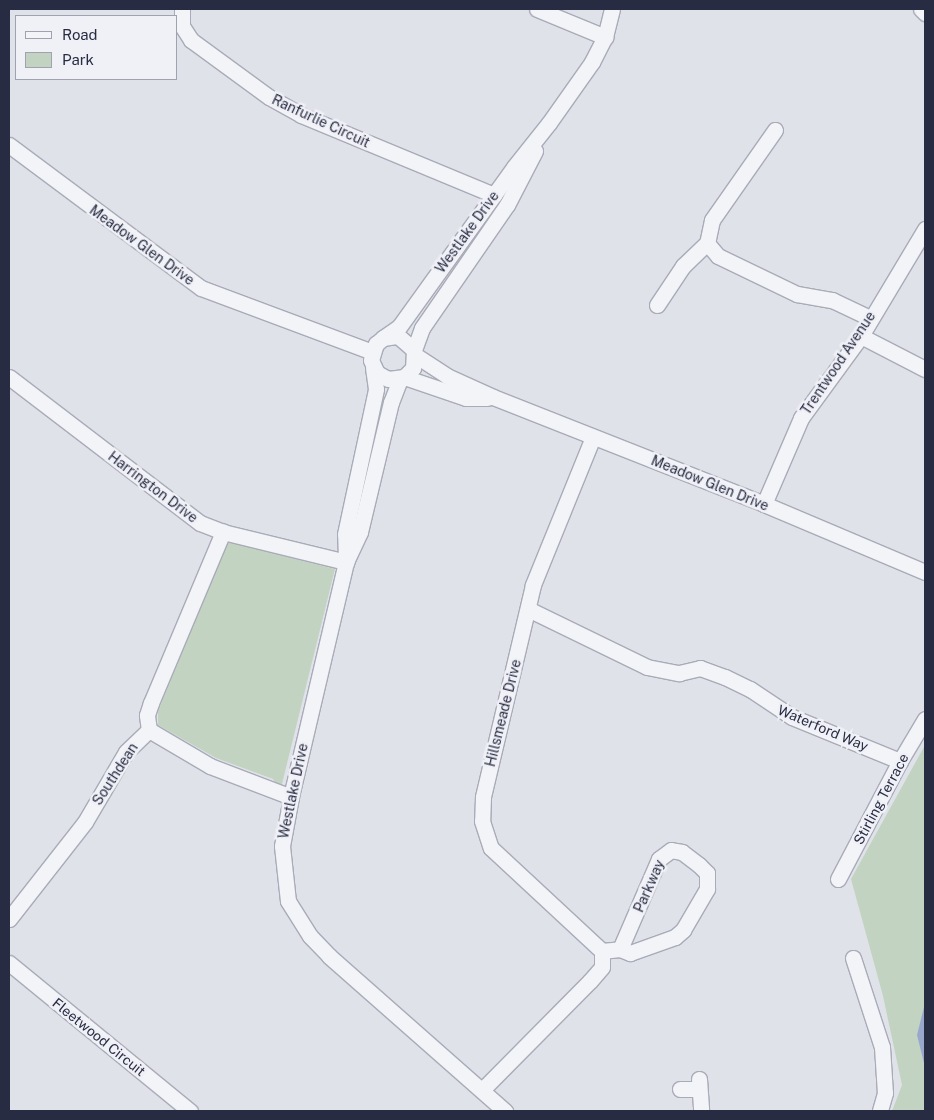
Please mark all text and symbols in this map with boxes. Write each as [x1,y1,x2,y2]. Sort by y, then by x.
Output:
legend [15,15,178,80]
text: Road [62,26,98,43]
text: Park [62,51,94,68]
street label: Ranfurlie Circuit [269,91,373,151]
street label: Westlake Drive [432,188,502,276]
street label: Meadow Glen Drive [86,201,198,289]
street label: Trentwood Avenue [797,308,879,418]
street label: Harrington Drive [105,448,201,526]
street label: Meadow Glen Drive [649,452,771,514]
street label: Hillsmeade Drive [482,657,524,769]
street label: Waterford Way [775,701,871,755]
street label: Southdean [89,740,141,808]
street label: Westlake Drive [275,742,311,840]
street label: Stirling Terrace [850,751,912,847]
street label: Parkway [630,857,668,915]
street label: Fleetwood Circuit [49,994,149,1080]

